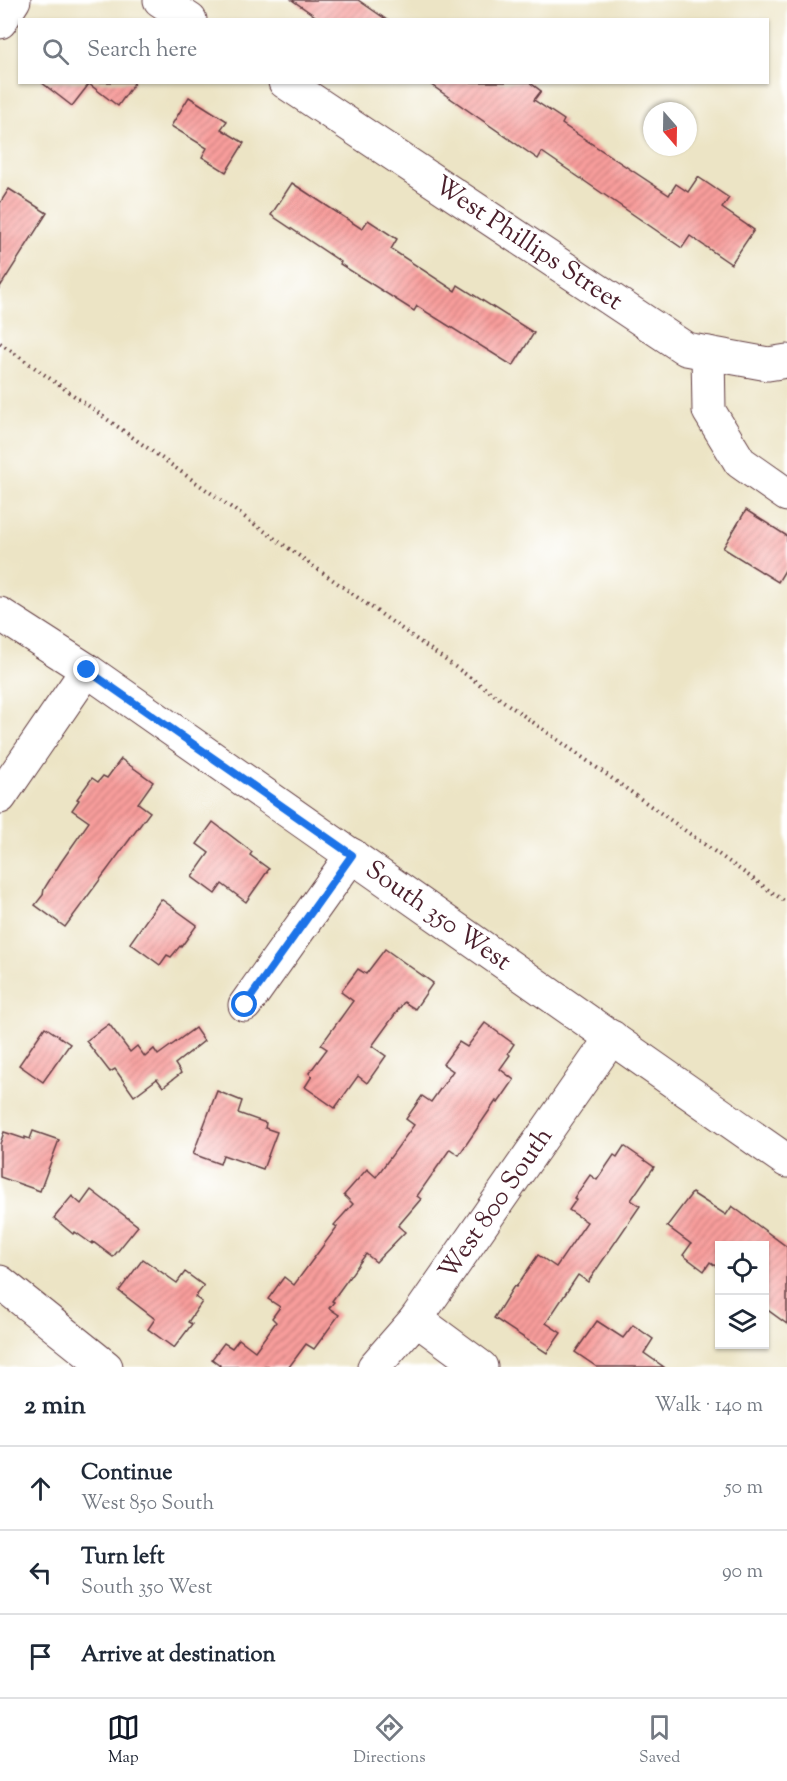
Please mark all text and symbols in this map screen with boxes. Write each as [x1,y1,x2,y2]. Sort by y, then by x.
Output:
search box [18,18,769,84]
icon: search [39,35,72,68]
text: Search here [87,35,197,67]
north arrow [643,102,697,156]
street label: West Phillips Street [426,168,630,320]
route end [73,656,99,682]
street label: South 350 West [357,852,518,980]
route start [231,991,257,1017]
street label: West 800 South [430,1120,562,1288]
map controls [715,1241,769,1349]
button: locate [715,1241,769,1295]
button: layers [715,1295,769,1349]
text: 2 min [24,1388,86,1425]
text: Walk · 140 m [654,1392,763,1421]
text: Continue [81,1458,172,1490]
icon: ahead [24,1472,57,1505]
text: 50 m [725,1474,763,1503]
text: West 850 South [81,1490,214,1519]
text: Turn left [81,1542,164,1574]
icon: left [24,1556,57,1589]
text: 90 m [722,1558,763,1587]
text: South 350 West [81,1574,212,1603]
icon: arrive [24,1640,57,1673]
text: Arrive at destination [81,1640,276,1672]
tab: Map [107,1711,140,1770]
tab: Directions [353,1711,426,1770]
tab: Saved [639,1711,680,1770]

